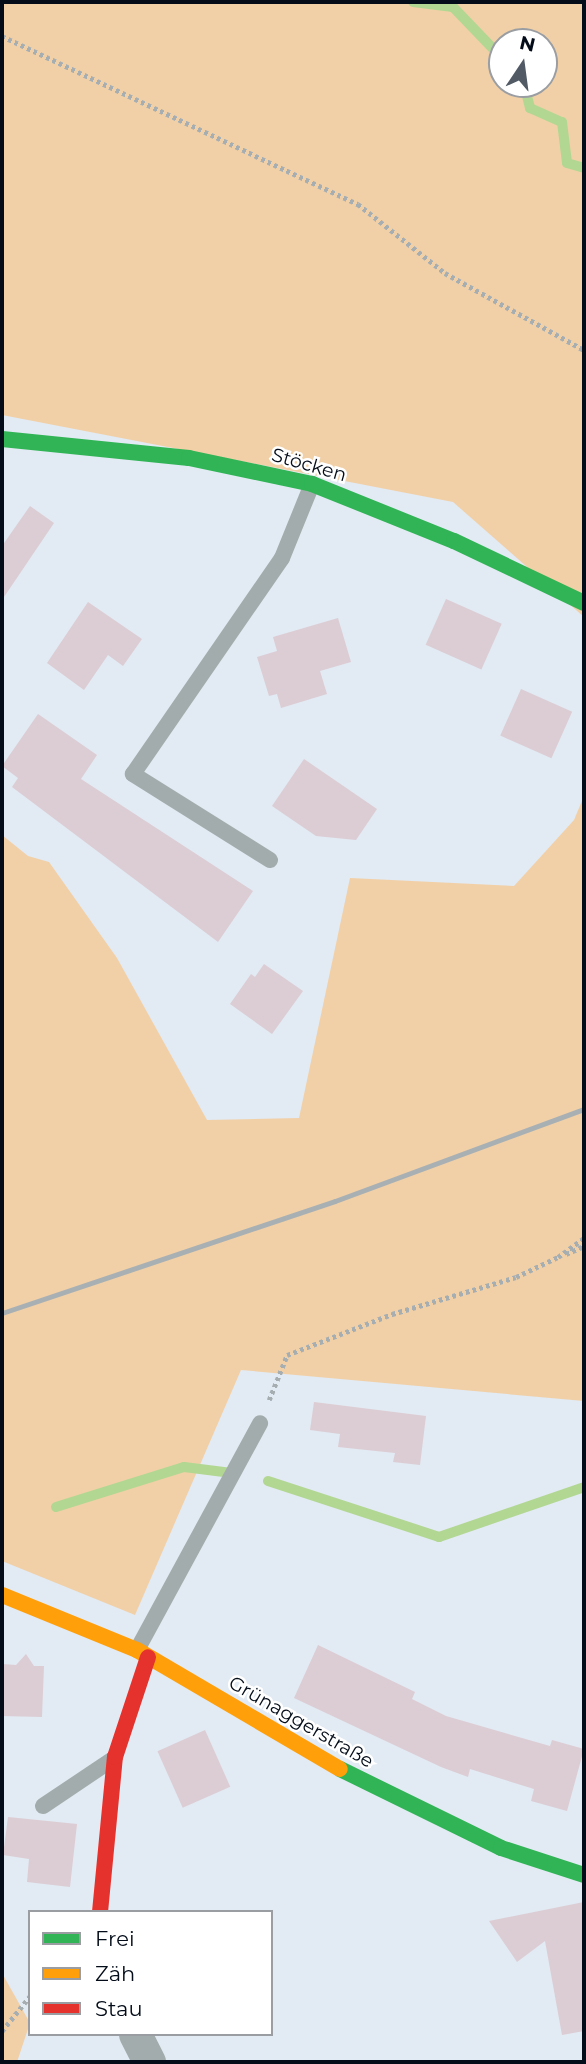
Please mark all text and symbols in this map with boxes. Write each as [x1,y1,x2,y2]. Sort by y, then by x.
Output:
north arrow [488,28,558,98]
text: N [517,31,537,57]
street label: Stöcken [269,443,349,487]
street label: Grünaggerstraße [225,1671,377,1773]
legend [28,1910,273,2036]
text: Frei [95,1926,135,1951]
text: Zäh [95,1961,135,1986]
text: Stau [95,1996,143,2021]

